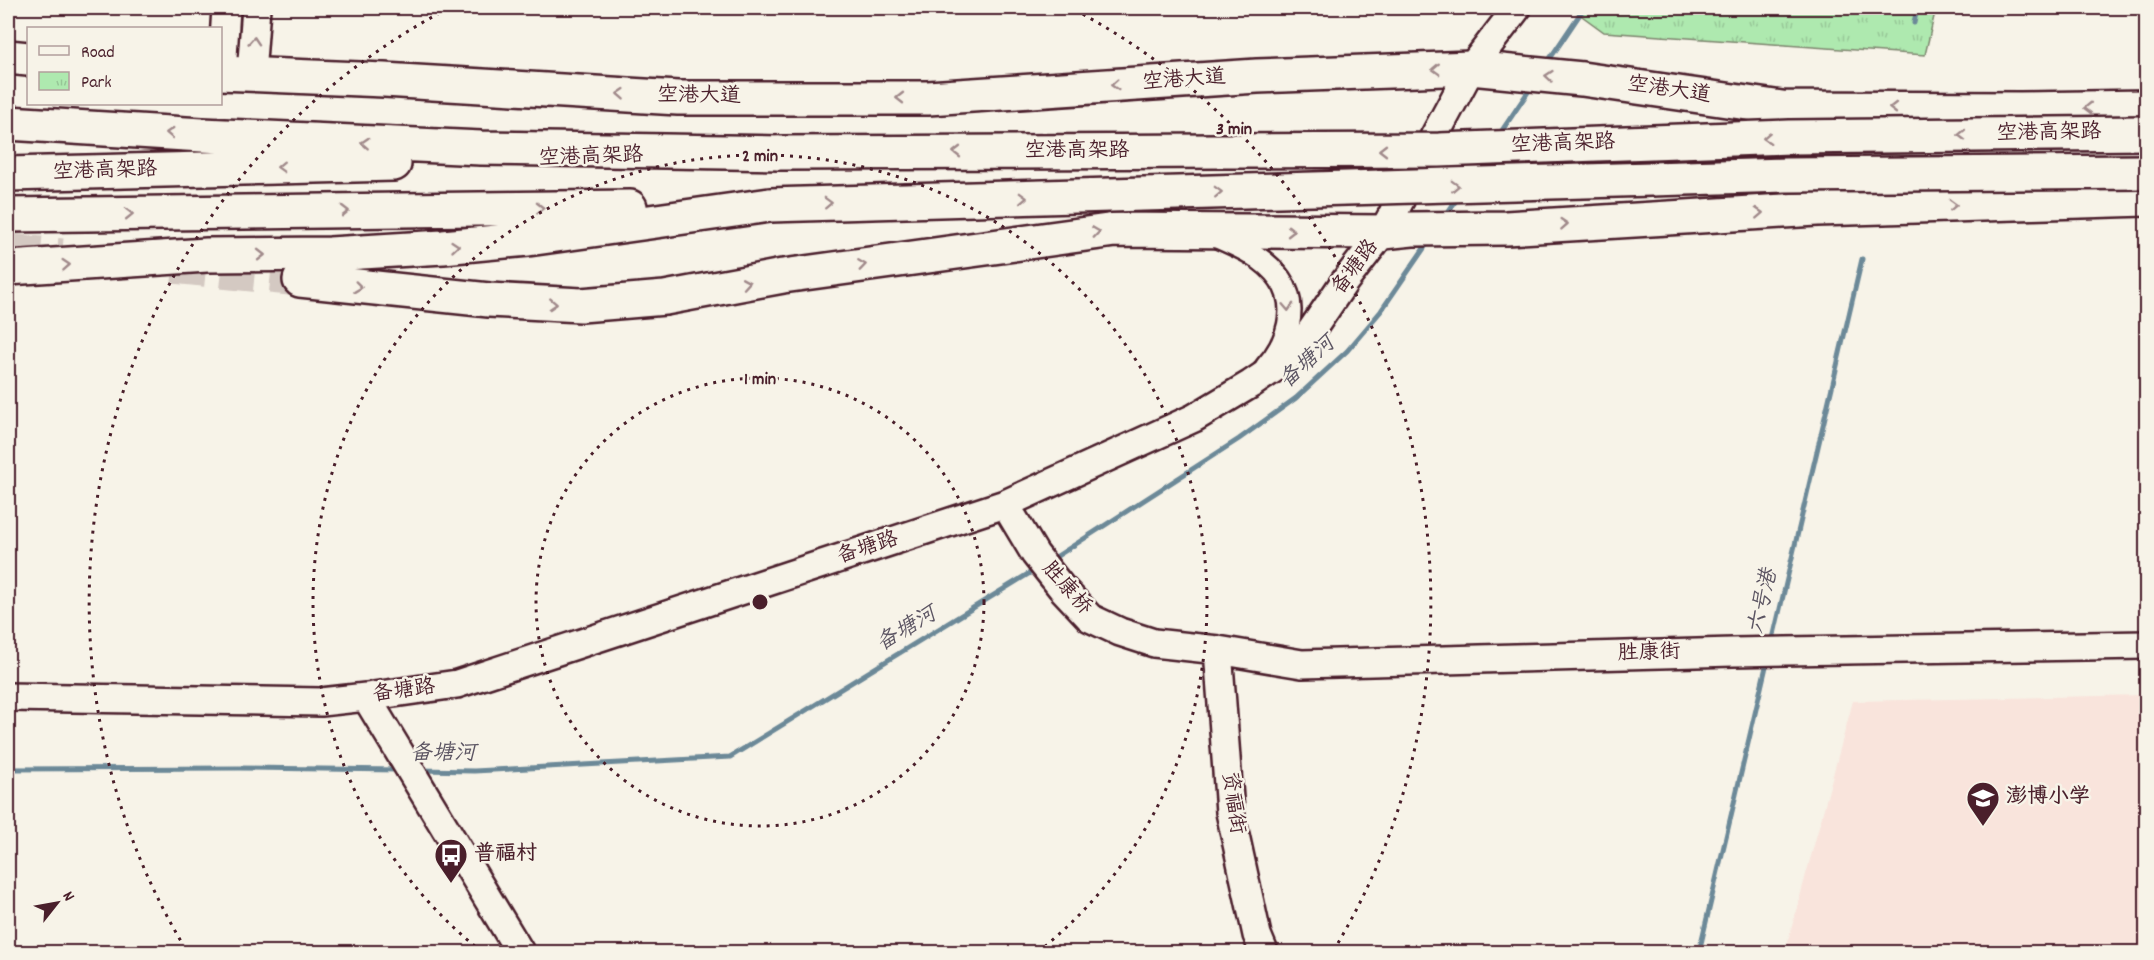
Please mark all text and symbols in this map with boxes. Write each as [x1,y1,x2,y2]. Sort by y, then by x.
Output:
legend [27,27,222,105]
one-way arrow [247,36,260,45]
text: Road [81,41,115,66]
street label: 空港大道 [1141,63,1227,99]
one-way arrow [1431,63,1440,76]
one-way arrow [1544,70,1553,83]
street label: 空港大道 [1625,70,1713,112]
text: Park [81,71,112,96]
one-way arrow [1111,79,1120,92]
street label: 空港大道 [657,81,741,113]
one-way arrow [616,88,625,101]
one-way arrow [895,92,904,104]
one-way arrow [1889,102,1898,114]
one-way arrow [2084,102,2093,114]
text: 3 min [1216,118,1252,143]
street label: 空港高架路 [1996,118,2102,150]
one-way arrow [165,127,174,140]
street label: 空港高架路 [1510,128,1616,162]
one-way arrow [1958,129,1967,141]
one-way arrow [1763,132,1772,145]
one-way arrow [360,136,369,149]
street label: 空港高架路 [1025,137,1130,167]
street label: 空港高架路 [538,141,644,175]
one-way arrow [1379,144,1388,156]
text: 2 min [742,145,778,170]
one-way arrow [953,146,962,158]
street label: 空港高架路 [52,155,158,189]
one-way arrow [276,161,285,173]
one-way arrow [1450,179,1459,192]
one-way arrow [1213,186,1222,199]
one-way arrow [1019,192,1028,204]
one-way arrow [824,197,833,210]
one-way arrow [1949,199,1958,211]
one-way arrow [535,202,544,214]
one-way arrow [340,205,349,217]
one-way arrow [1754,206,1763,219]
one-way arrow [124,207,133,220]
one-way arrow [1559,218,1568,231]
one-way arrow [1287,225,1296,237]
one-way arrow [1092,227,1101,239]
street label: 备塘路 [1325,234,1387,302]
one-way arrow [451,239,460,252]
one-way arrow [256,249,265,261]
one-way arrow [61,258,70,271]
one-way arrow [857,260,866,272]
one-way arrow [741,277,751,290]
one-way arrow [354,280,363,293]
one-way arrow [548,297,557,310]
one-way arrow [1282,303,1295,312]
water label: 备塘河 [1273,327,1345,397]
text: 1 min [744,368,776,393]
street label: 备塘路 [833,525,903,573]
street label: 胜康桥 [1034,556,1098,622]
water label: 六号港 [1741,564,1787,638]
centre of rings [750,592,770,612]
water label: 备塘河 [871,598,946,660]
street label: 胜康街 [1617,638,1681,670]
street label: 备塘路 [371,673,437,711]
water label: 备塘河 [410,739,479,770]
street label: 资福街 [1213,770,1251,836]
school or university icon: 澎博小学 [1965,780,2001,827]
place label: 澎博小学 [2006,783,2090,813]
bus stop icon: 普福村 [433,837,469,884]
place label: 普福村 [474,840,537,870]
north arrow [27,873,87,933]
text: N [56,887,80,906]

